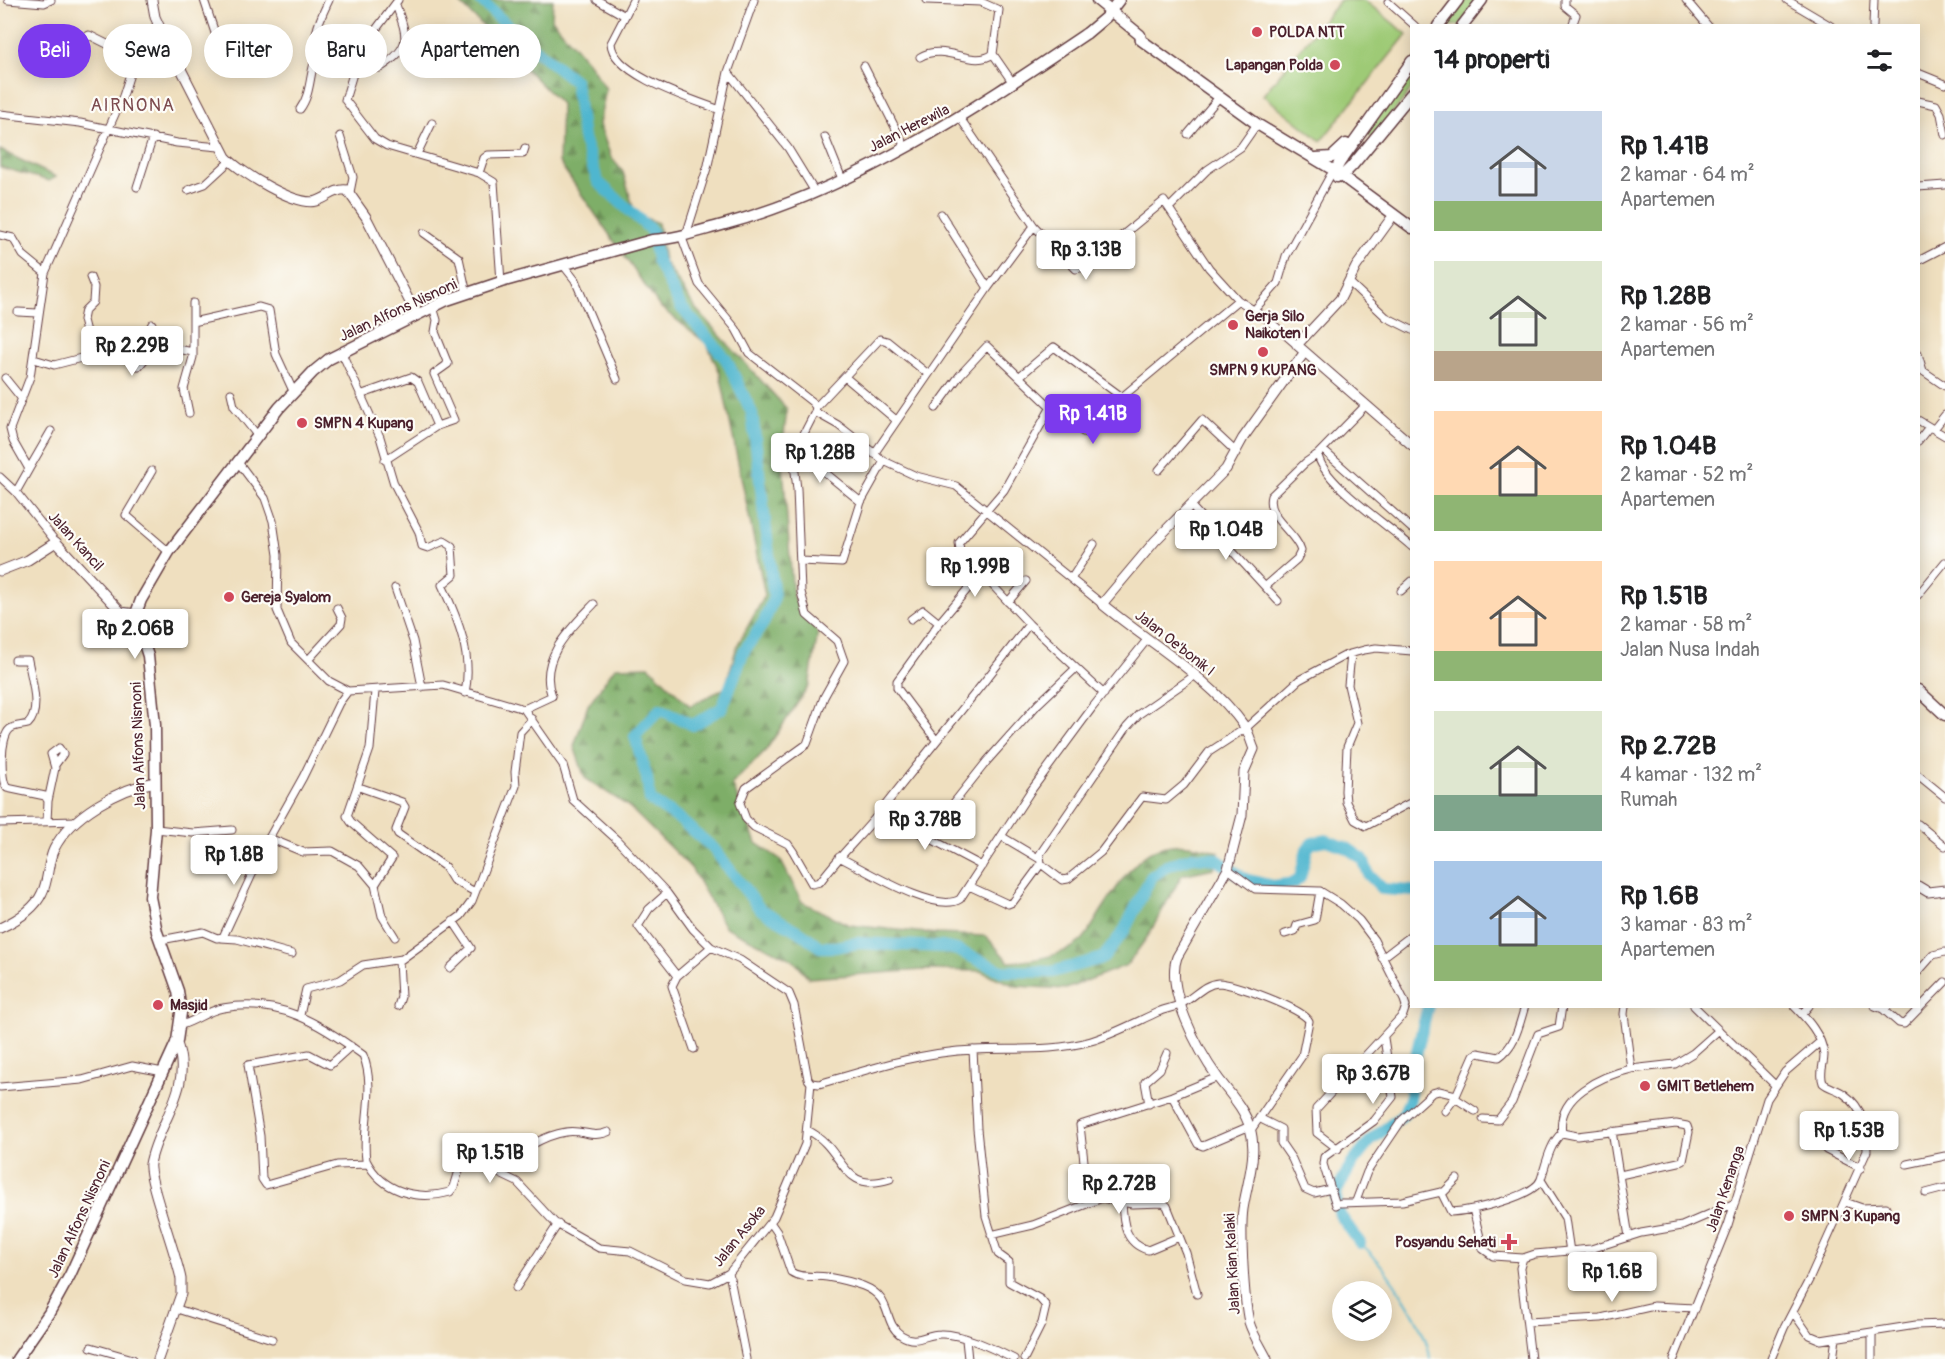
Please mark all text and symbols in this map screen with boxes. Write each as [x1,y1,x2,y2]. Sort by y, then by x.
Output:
place label: POLDA NTT [1269,23,1345,42]
chip: Beli [18,24,91,78]
chip: Sewa [103,24,192,78]
chip: Filter [204,24,293,78]
chip: Baru [305,24,387,78]
chip: Apartemen [399,24,541,78]
marker: POLDA NTT [1250,25,1264,39]
text: 14 properti [1434,44,1550,76]
icon: filters [1863,44,1896,77]
place label: Lapangan Polda [1225,56,1323,75]
marker: Lapangan Polda [1328,58,1342,72]
district label: AIRNONA [90,94,176,117]
street label: Jalan Herewila [866,100,953,157]
text: Rp 1.41B [1620,130,1709,162]
icon: home [1482,135,1554,207]
text: 2 kamar · 64 m² [1620,162,1755,187]
text: Apartemen [1620,187,1715,212]
pin: Rp 3.13B [1024,230,1148,281]
text: Rp 3.13B [1050,237,1122,262]
street label: Jalan Alfons Nisnoni [336,275,460,346]
text: Rp 1.28B [1620,280,1711,312]
icon: home [1482,285,1554,357]
place label: Gerja Silo Naikoten I [1245,307,1308,343]
text: 2 kamar · 56 m² [1620,312,1754,337]
marker: Gerja Silo Naikoten I [1226,318,1240,332]
pin: Rp 2.29B [70,326,194,377]
text: Rp 2.29B [95,333,169,358]
text: Apartemen [1620,337,1715,362]
marker: SMPN 9 KUPANG [1256,345,1270,359]
place label: SMPN 9 KUPANG [1209,361,1317,380]
pin: Rp 1.41B [1031,394,1155,445]
text: Rp 1.41B [1059,401,1127,426]
place label: SMPN 4 Kupang [314,414,414,433]
marker: SMPN 4 Kupang [295,416,309,430]
text: Rp 1.04B [1620,430,1716,462]
pin: Rp 1.28B [758,433,882,484]
icon: home [1482,435,1554,507]
text: Rp 1.28B [785,440,855,465]
text: 2 kamar · 52 m² [1620,462,1753,487]
text: Apartemen [1620,487,1715,512]
street label: Jalan Kancil [44,508,107,575]
pin: Rp 1.04B [1164,510,1288,561]
text: Rp 1.04B [1189,517,1263,542]
pin: Rp 1.99B [913,547,1037,598]
text: Rp 1.99B [940,554,1010,579]
text: Rp 1.51B [1620,580,1708,612]
icon: home [1482,585,1554,657]
place label: Gereja Syalom [241,588,331,607]
marker: Gereja Syalom [222,590,236,604]
street label: Jalan Oe'bonik I [1131,606,1218,680]
pin: Rp 2.06B [73,609,197,660]
text: 2 kamar · 58 m² [1620,612,1752,637]
text: Rp 2.06B [96,616,174,641]
text: Jalan Nusa Indah [1620,637,1760,662]
street label: Jalan Alfons Nisnoni [127,681,150,810]
text: Rp 2.72B [1620,730,1716,762]
icon: home [1482,735,1554,807]
text: 4 kamar · 132 m² [1620,762,1762,787]
text: Rumah [1620,787,1677,812]
pin: Rp 3.78B [863,800,987,851]
text: Rp 3.78B [889,807,961,832]
pin: Rp 1.8B [179,835,289,886]
text: Rp 1.8B [205,842,263,867]
text: Rp 1.6B [1620,880,1699,912]
icon: home [1482,885,1554,957]
text: 3 kamar · 83 m² [1620,912,1753,937]
text: Apartemen [1620,937,1715,962]
place label: Masjid [170,996,208,1015]
marker: Masjid [151,998,165,1012]
pin: Rp 3.67B [1311,1054,1435,1105]
text: Rp 3.67B [1336,1061,1410,1086]
place label: GMIT Betlehem [1657,1077,1754,1096]
marker: GMIT Betlehem [1638,1079,1652,1093]
pin: Rp 1.53B [1787,1111,1911,1162]
text: Rp 1.53B [1814,1118,1884,1143]
pin: Rp 1.51B [428,1133,552,1184]
text: Rp 1.51B [456,1140,524,1165]
street label: Jalan Kenanga [1702,1143,1749,1235]
street label: Jalan Alfons Nisnoni [44,1157,115,1281]
pin: Rp 2.72B [1057,1164,1181,1215]
text: Rp 2.72B [1082,1171,1156,1196]
street label: Jalan Asoka [709,1202,770,1271]
place label: SMPN 3 Kupang [1801,1207,1901,1226]
marker: SMPN 3 Kupang [1782,1209,1796,1223]
street label: Jalan Kian Kalaki [1220,1212,1245,1315]
place label: Posyandu Sehati [1395,1233,1496,1252]
marker: Posyandu Sehati [1500,1233,1518,1251]
pin: Rp 1.6B [1557,1252,1667,1303]
text: Rp 1.6B [1582,1259,1642,1284]
map controls [1332,1281,1392,1341]
button: layers [1332,1281,1392,1341]

